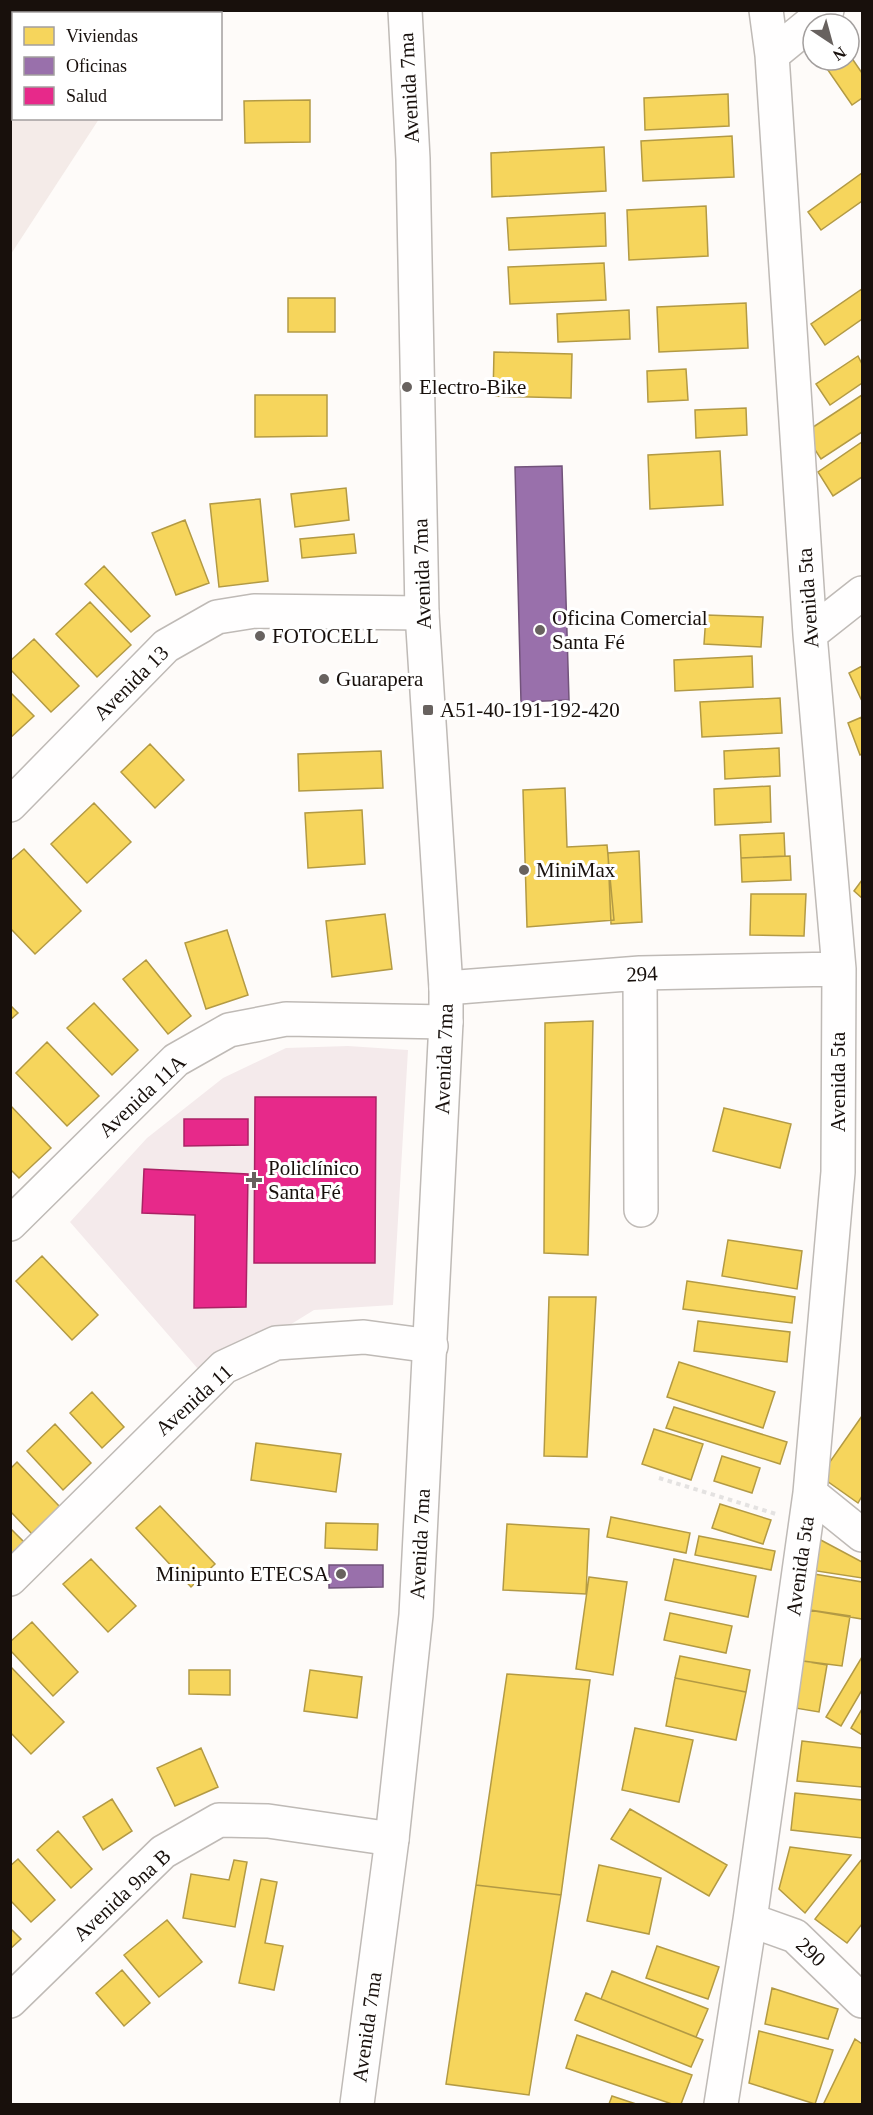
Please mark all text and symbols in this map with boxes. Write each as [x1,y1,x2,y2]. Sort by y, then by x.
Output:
legend [12,12,222,120]
north arrow [801,12,861,72]
text: Viviendas [66,26,138,46]
street label: Avenida 7ma [394,31,424,144]
text: N [829,43,849,64]
text: Oficinas [66,56,127,76]
text: Salud [66,86,107,106]
place label: Electro-Bike [419,375,526,399]
marker: Electro-Bike [400,380,414,394]
street label: Avenida 7ma [408,517,436,630]
street label: Avenida 5ta [792,546,823,649]
place label: Oficina Comercial Santa Fé [552,606,708,654]
marker: Oficina Comercial Santa Fé [533,623,547,637]
place label: FOTOCELL [272,624,379,648]
marker: FOTOCELL [253,629,267,643]
street label: Avenida 13 [89,641,173,725]
place label: Guarapera [336,667,424,691]
marker: Guarapera [317,672,331,686]
place label: A51-40-191-192-420 [440,698,620,722]
marker: A51-40-191-192-420 [421,703,435,717]
place label: MiniMax [536,858,616,882]
marker: MiniMax [517,863,531,877]
street label: 294 [626,961,659,987]
street label: Avenida 7ma [430,1002,458,1115]
street label: Avenida 5ta [826,1031,850,1132]
street label: Avenida 11A [94,1049,191,1142]
place label: Policlínico Santa Fé [268,1156,359,1204]
marker: Policlínico Santa Fé [245,1171,263,1189]
street label: Avenida 11 [151,1359,237,1441]
street label: Avenida 7ma [405,1487,435,1600]
street label: Avenida 5ta [781,1514,819,1617]
place label: Minipunto ETECSA [156,1562,330,1586]
marker: Minipunto ETECSA [334,1567,348,1581]
street label: Avenida 9na B [68,1844,176,1946]
street label: 290 [791,1932,831,1972]
street label: Avenida 7ma [347,1970,387,2084]

